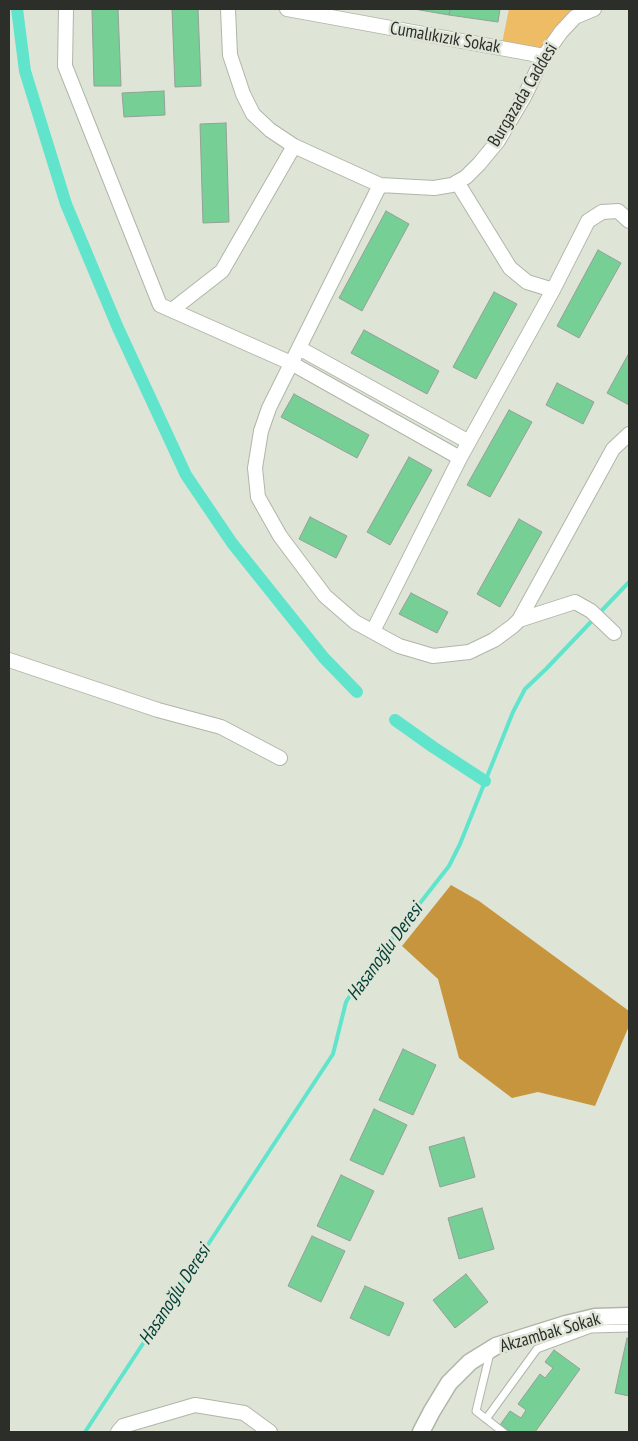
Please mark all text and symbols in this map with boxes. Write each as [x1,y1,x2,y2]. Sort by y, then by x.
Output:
street label: Cumalıkızık Sokak [388,18,502,58]
street label: Burgazada Caddesi [484,39,562,151]
water label: Hasanoğlu Deresi [342,899,428,1005]
water label: Hasanoğlu Deresi [134,1241,216,1349]
street label: Akzambak Sokak [497,1308,603,1358]

